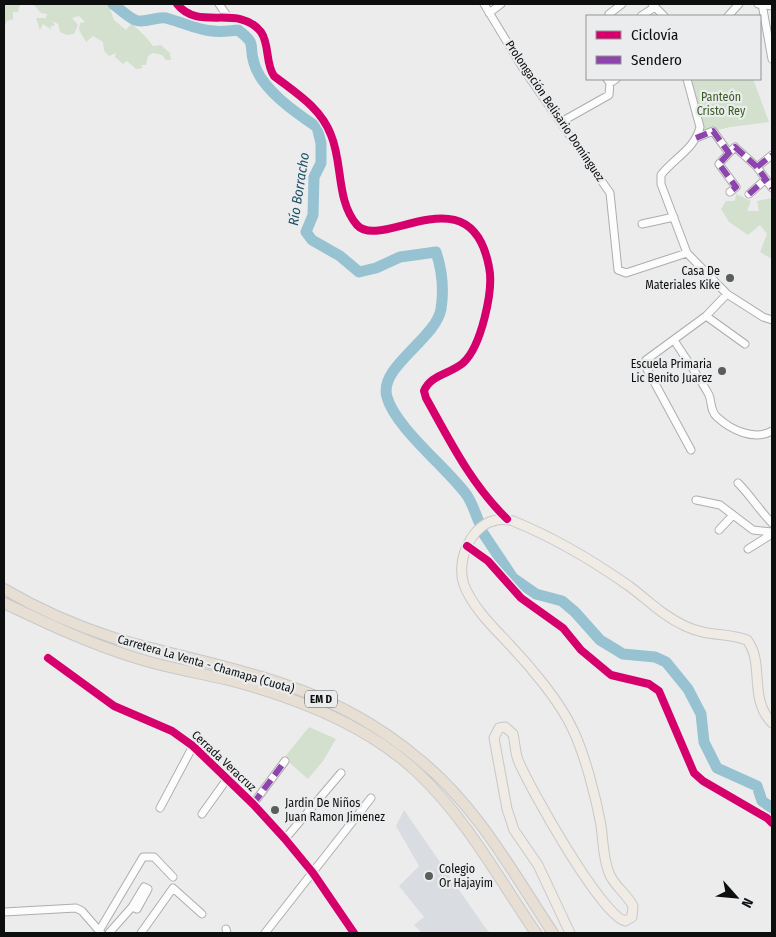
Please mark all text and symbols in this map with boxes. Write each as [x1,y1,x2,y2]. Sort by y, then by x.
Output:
legend [586,15,761,80]
text: Ciclovía [631,26,678,44]
street label: Prolongación Belisario Domínguez [502,38,608,184]
text: Sendero [631,51,682,69]
park label: Panteón Cristo Rey [697,90,746,118]
water label: Río Borracho [285,151,313,227]
place label: Casa De Materiales Kike [645,264,720,292]
marker: Casa De Materiales Kike [724,272,736,284]
place label: Escuela Primaria Lic Benito Juarez [631,357,712,385]
marker: Escuela Primaria Lic Benito Juarez [716,365,728,377]
street label: Carretera La Venta - Chamapa (Cuota) [116,632,296,696]
road number: EM D [305,691,337,708]
street label: Cerrada Veracruz [189,728,259,794]
place label: Jardin De Niños Juan Ramon Jimenez [285,796,385,824]
marker: Jardin De Niños Juan Ramon Jimenez [269,804,281,816]
place label: Colegio Or Hajayim [439,862,493,890]
marker: Colegio Or Hajayim [423,870,435,882]
north arrow [711,872,761,922]
text: N [738,895,757,910]

